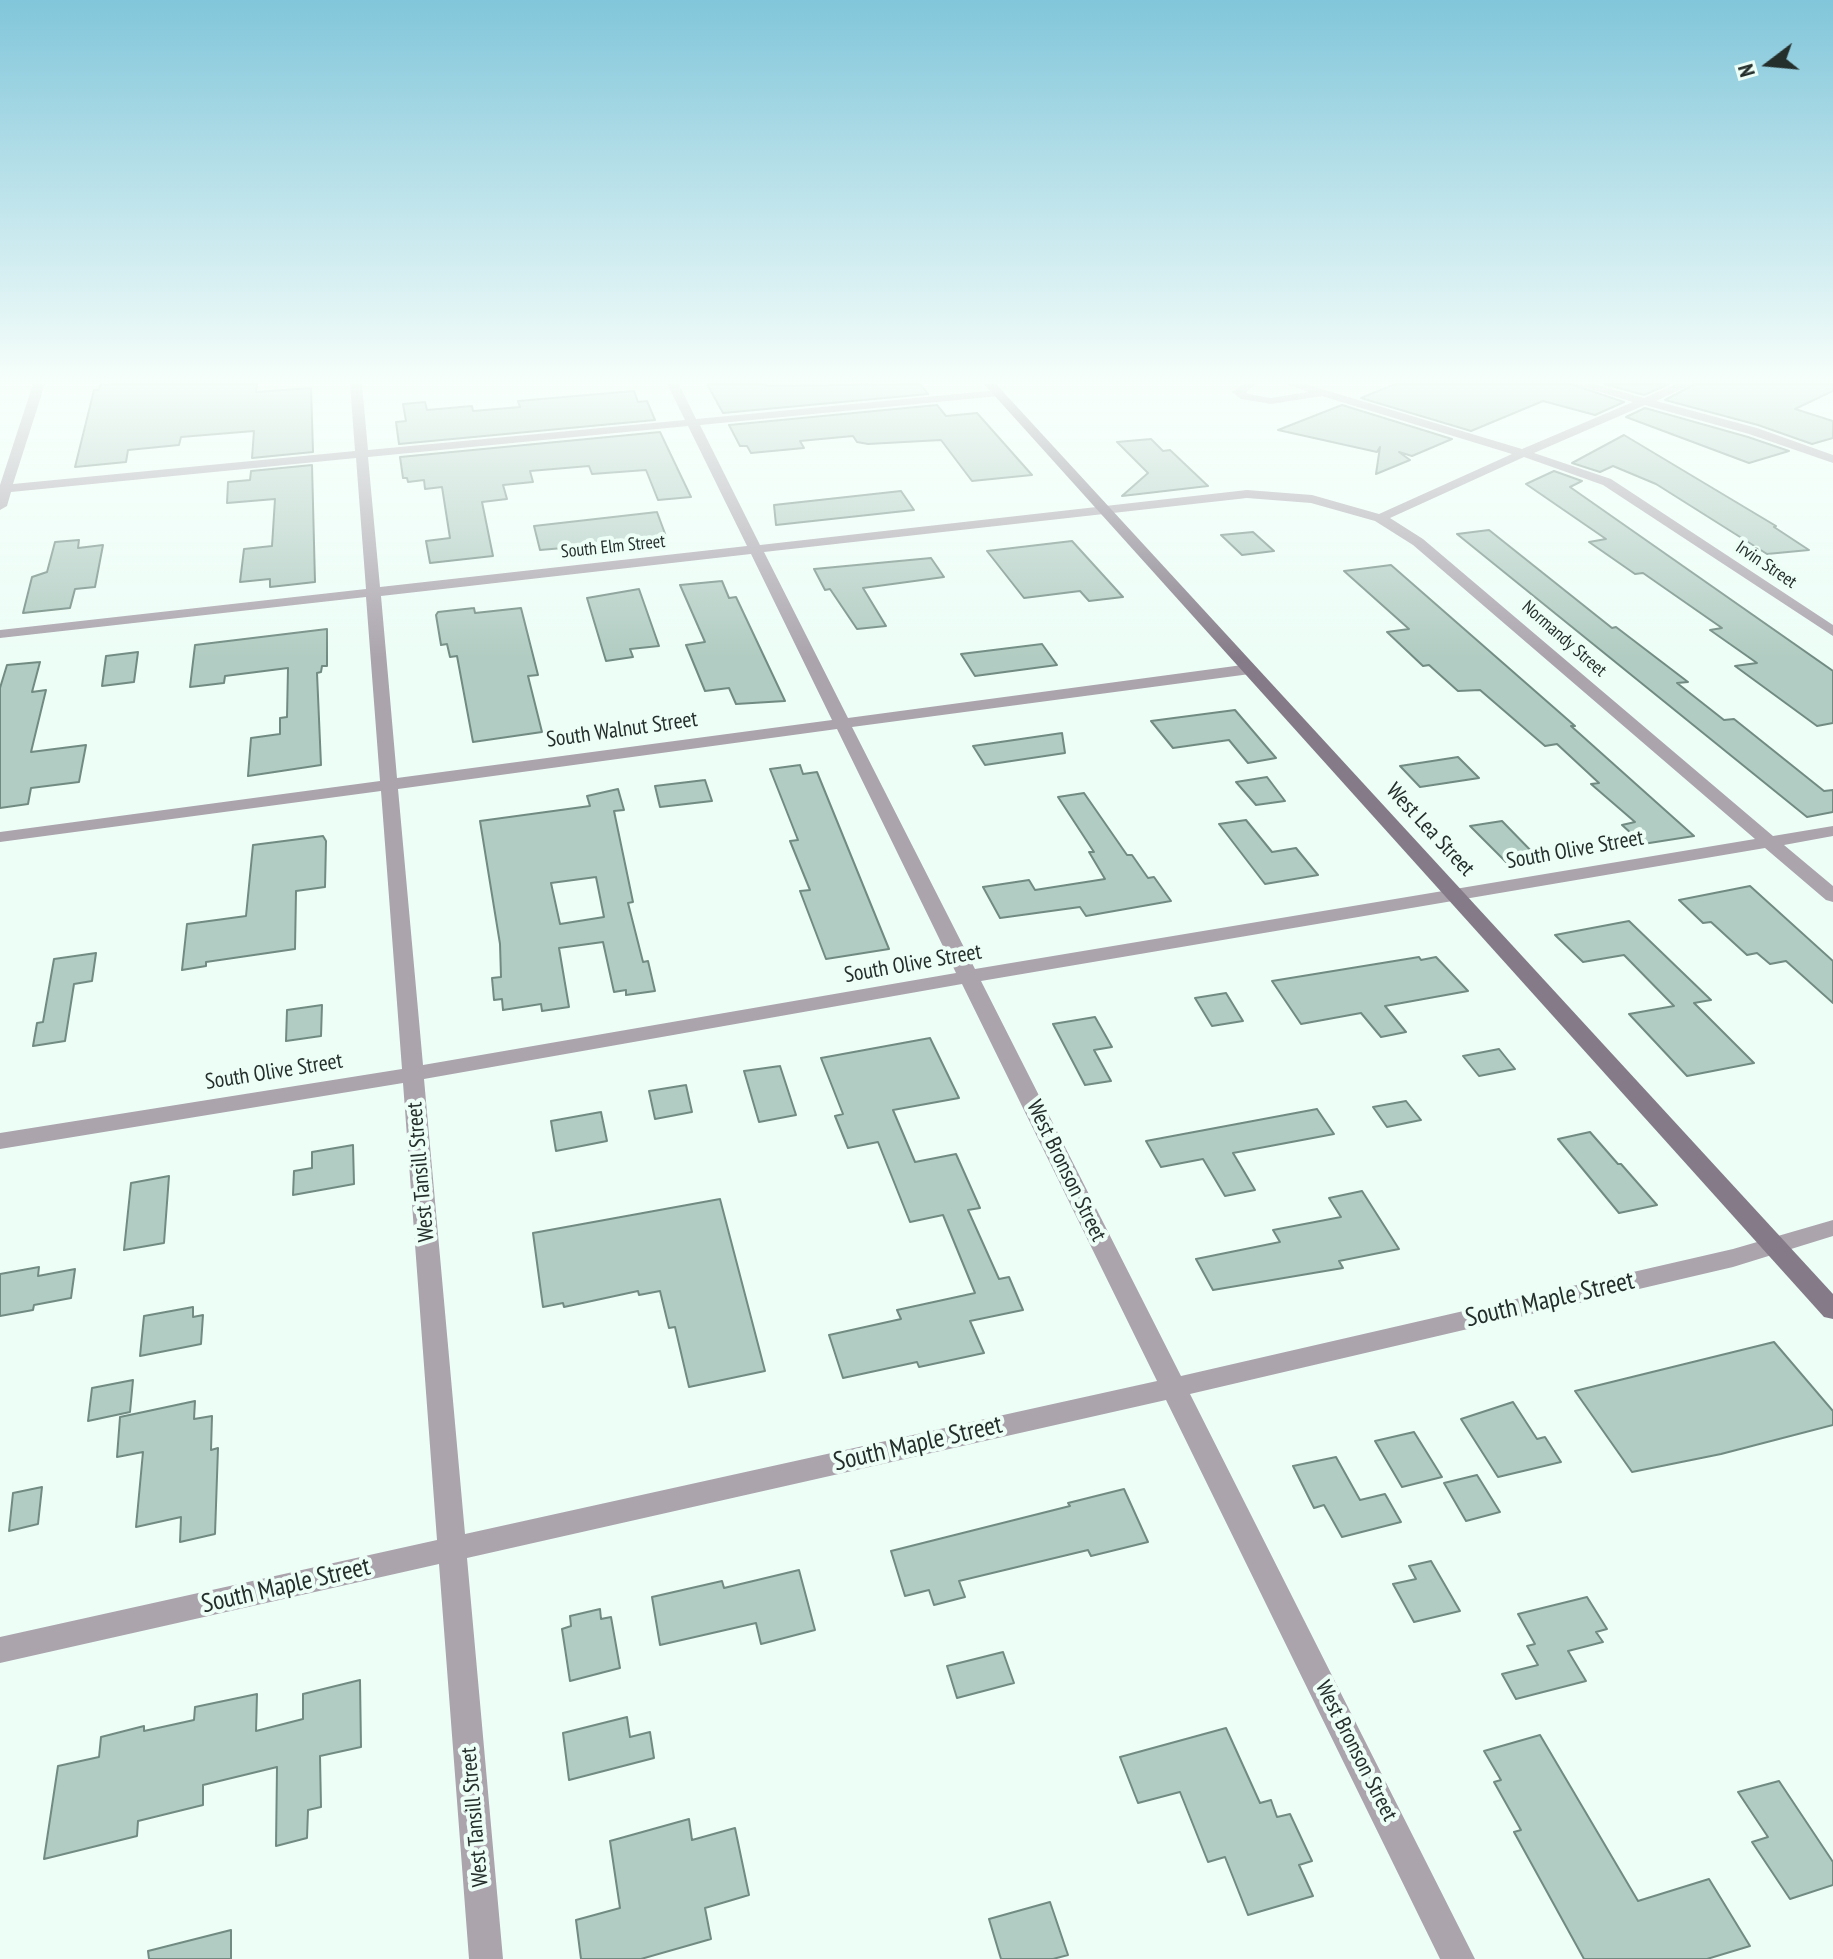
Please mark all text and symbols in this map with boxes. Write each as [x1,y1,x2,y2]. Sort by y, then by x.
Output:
north arrow [1729,24,1809,104]
text: N [1731,61,1761,80]
street label: South Elm Street [560,531,666,563]
street label: Irvin Street [1731,537,1801,593]
street label: Normandy Street [1517,596,1611,682]
street label: South Walnut Street [545,706,699,754]
street label: West Lea Street [1380,778,1480,882]
street label: South Olive Street [1504,825,1646,875]
street label: South Olive Street [842,939,984,989]
street label: South Olive Street [203,1048,345,1096]
street label: West Bronson Street [1020,1096,1112,1246]
street label: West Tansill Street [402,1101,440,1243]
street label: South Maple Street [1463,1265,1637,1335]
street label: South Maple Street [831,1409,1005,1479]
street label: South Maple Street [199,1551,373,1621]
street label: West Bronson Street [1309,1677,1403,1825]
street label: West Tansill Street [456,1746,494,1888]

